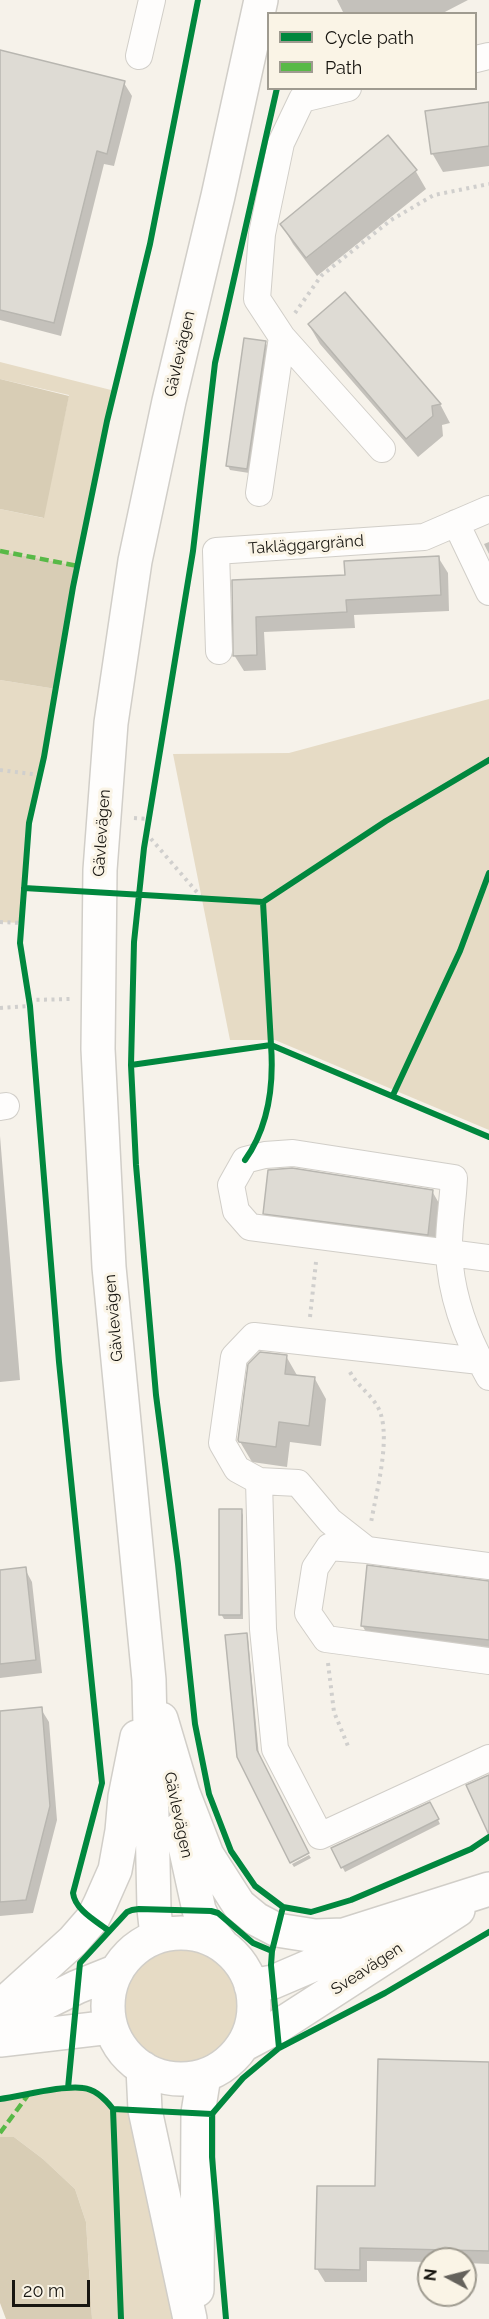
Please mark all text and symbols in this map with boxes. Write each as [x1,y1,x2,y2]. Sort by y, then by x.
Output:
legend [267,12,477,90]
text: Cycle path [325,27,414,48]
text: Path [325,57,362,78]
street label: Gävlevägen [161,309,199,399]
street label: Takläggargränd [248,531,364,559]
street label: Gävlevägen [89,789,115,877]
street label: Gävlevägen [101,1274,127,1362]
street label: Gävlevägen [160,1770,196,1860]
street label: Sveavägen [328,1939,406,1999]
north arrow [417,2247,477,2307]
scale bar [15,2268,93,2306]
text: N [420,2268,441,2282]
text: 20 m [23,2280,65,2301]

